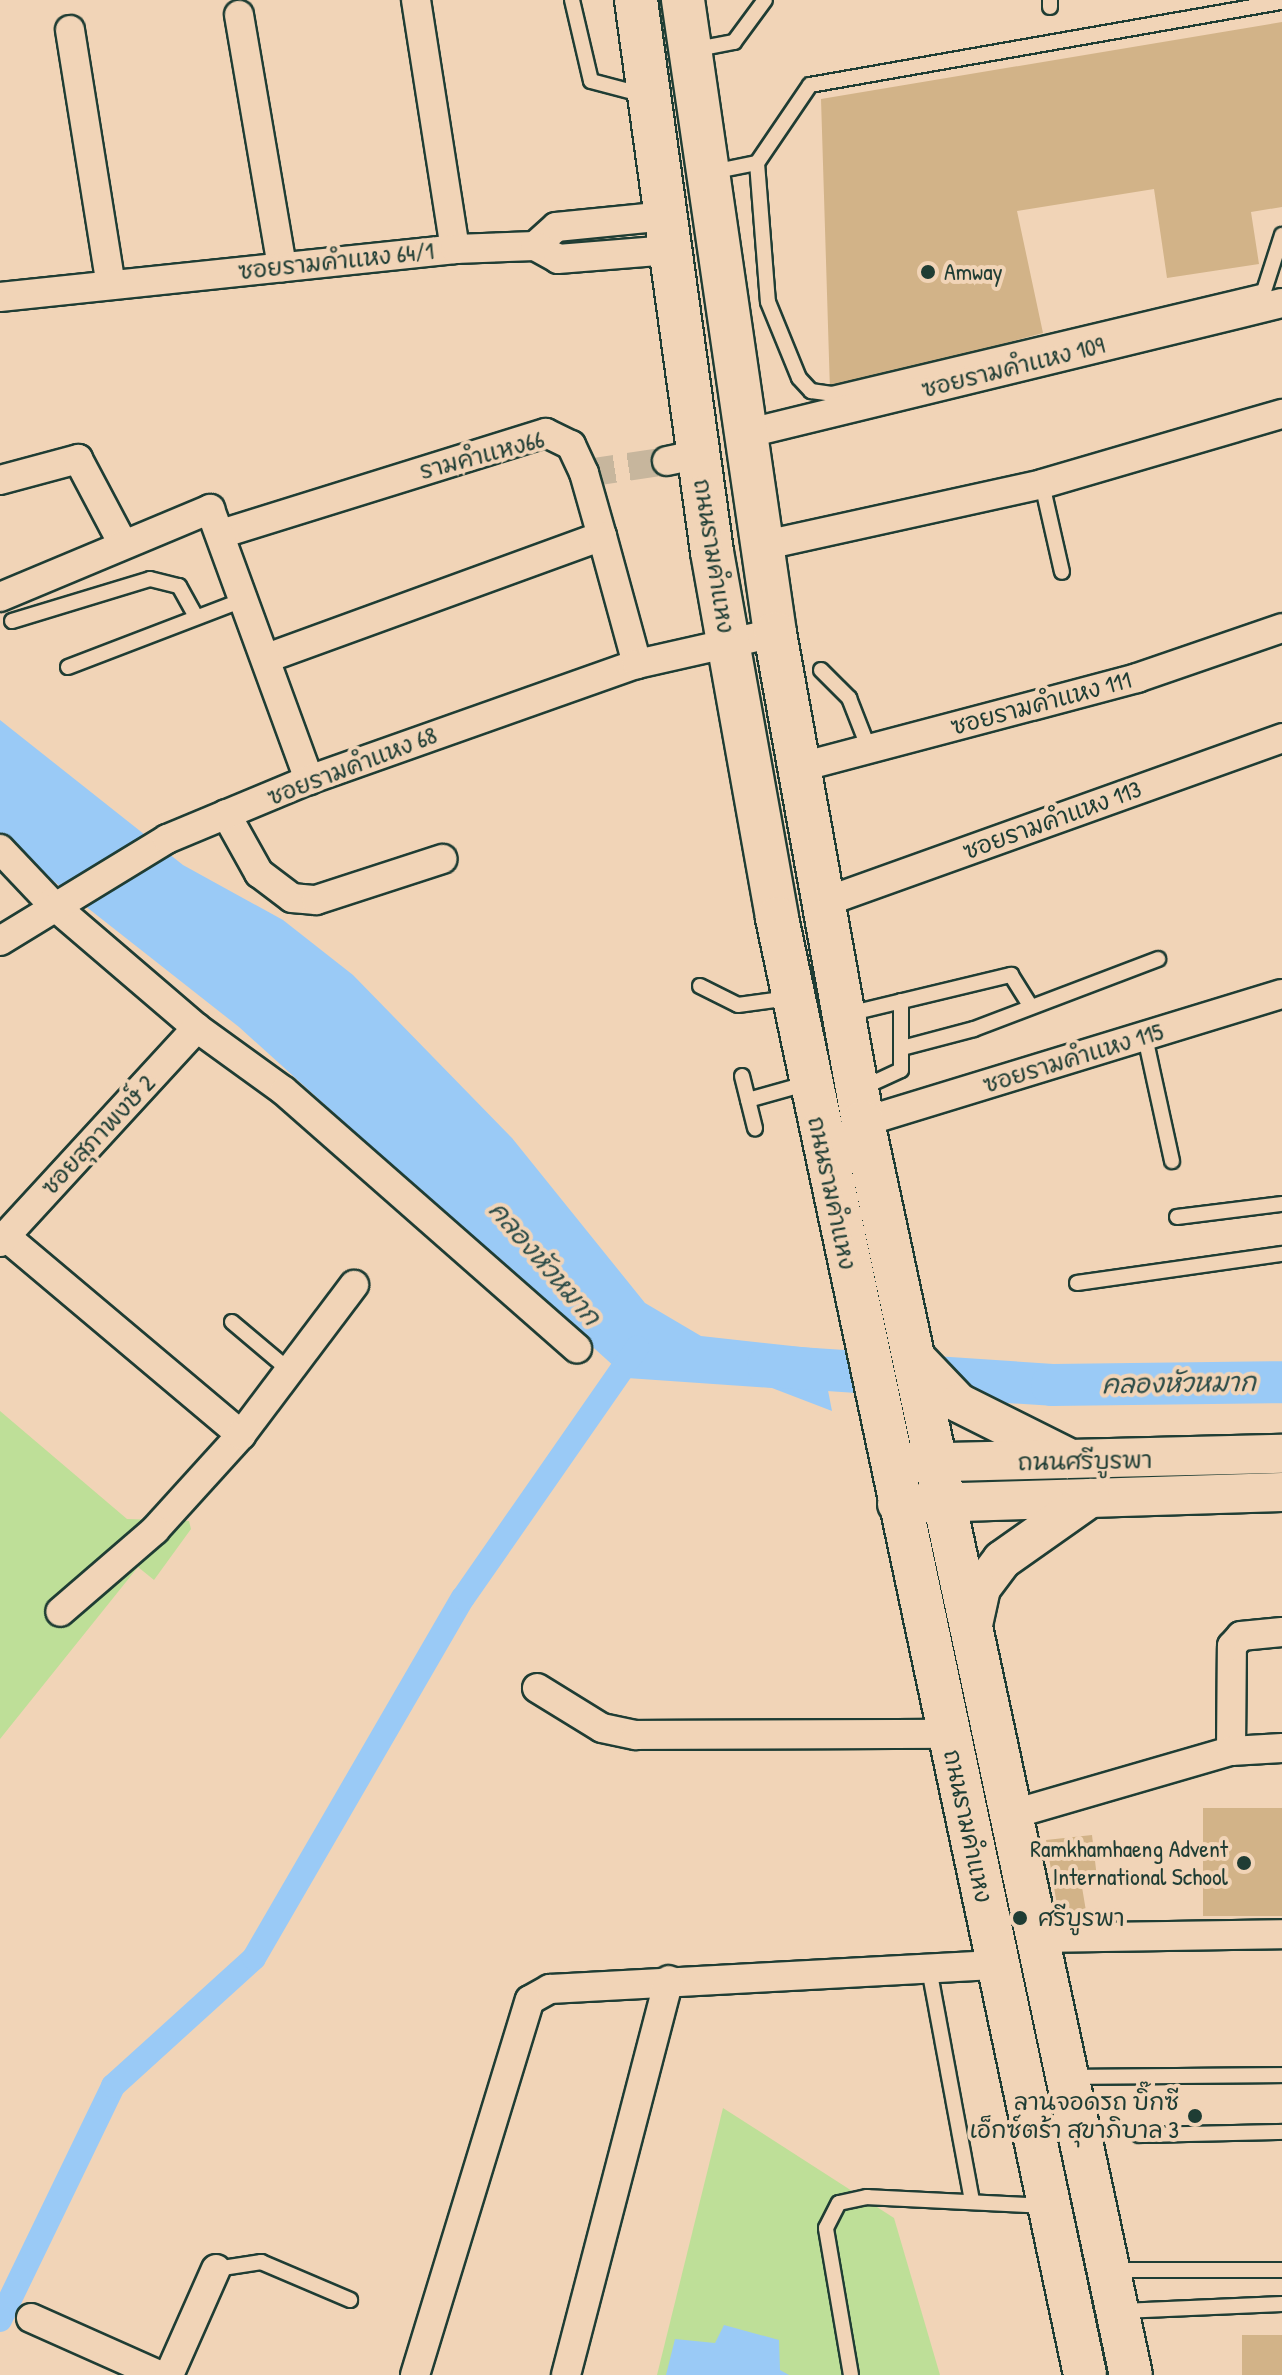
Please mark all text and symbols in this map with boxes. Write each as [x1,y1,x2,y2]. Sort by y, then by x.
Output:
street label: ซอยรามคำแหง 64/1 [237,236,435,286]
place label: Amway [944,258,1003,286]
marker: Amway [919,263,937,281]
street label: ซอยรามคำแหง 109 [919,330,1107,404]
street label: รามคำแหง66 [417,425,547,485]
street label: ถนนรามคำแหง [688,477,740,635]
street label: ซอยรามคำแหง 111 [948,665,1134,741]
street label: ซอยรามคำแหง 68 [263,720,441,812]
street label: ซอยรามคำแหง 113 [959,774,1145,866]
street label: ซอยรามคำแหง 115 [979,1017,1167,1099]
street label: ซอยสุภาพงษ์ 2 [35,1069,161,1201]
street label: ถนนรามคำแหง [802,1114,862,1272]
water label: คลองหัวหมาก [483,1195,607,1331]
water label: คลองหัวหมาก [1102,1366,1256,1400]
street label: ถนนศรีบูรพา [1017,1445,1153,1477]
street label: ถนนรามคำแหง [938,1747,998,1905]
place label: Ramkhamhaeng Advent International School [1030,1835,1228,1891]
marker: Ramkhamhaeng Advent International School [1235,1854,1253,1872]
place label: ศรีบูรพา [1038,1904,1125,1932]
marker: ศรีบูรพา [1009,1907,1031,1929]
place label: ลานจอดรถ บิ๊กซี เอ็กซ์ตร้า สุขาภิบาล 3 [969,2088,1179,2144]
marker: ลานจอดรถ บิ๊กซี เอ็กซ์ตร้า สุขาภิบาล 3 [1186,2107,1204,2125]

